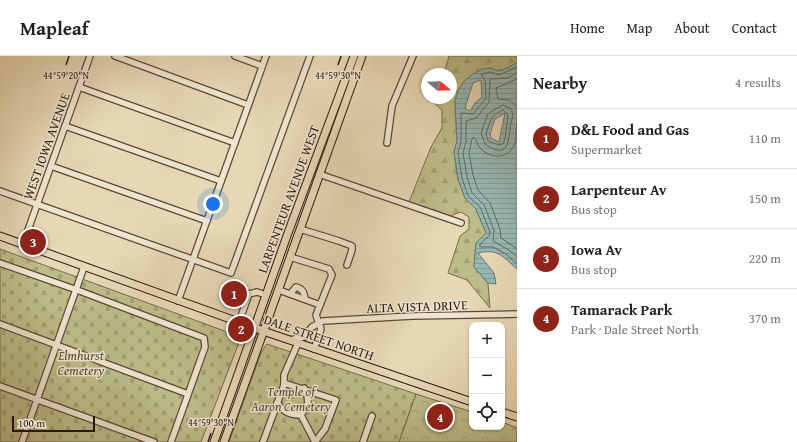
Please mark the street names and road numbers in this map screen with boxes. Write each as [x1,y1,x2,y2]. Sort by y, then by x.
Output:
street label: WEST IOWA AVENUE [18,90,75,202]
street label: LARPENTEUR AVENUE WEST [253,122,324,276]
street label: ALTA VISTA DRIVE [366,295,468,318]
street label: DALE STREET NORTH [261,310,377,365]

